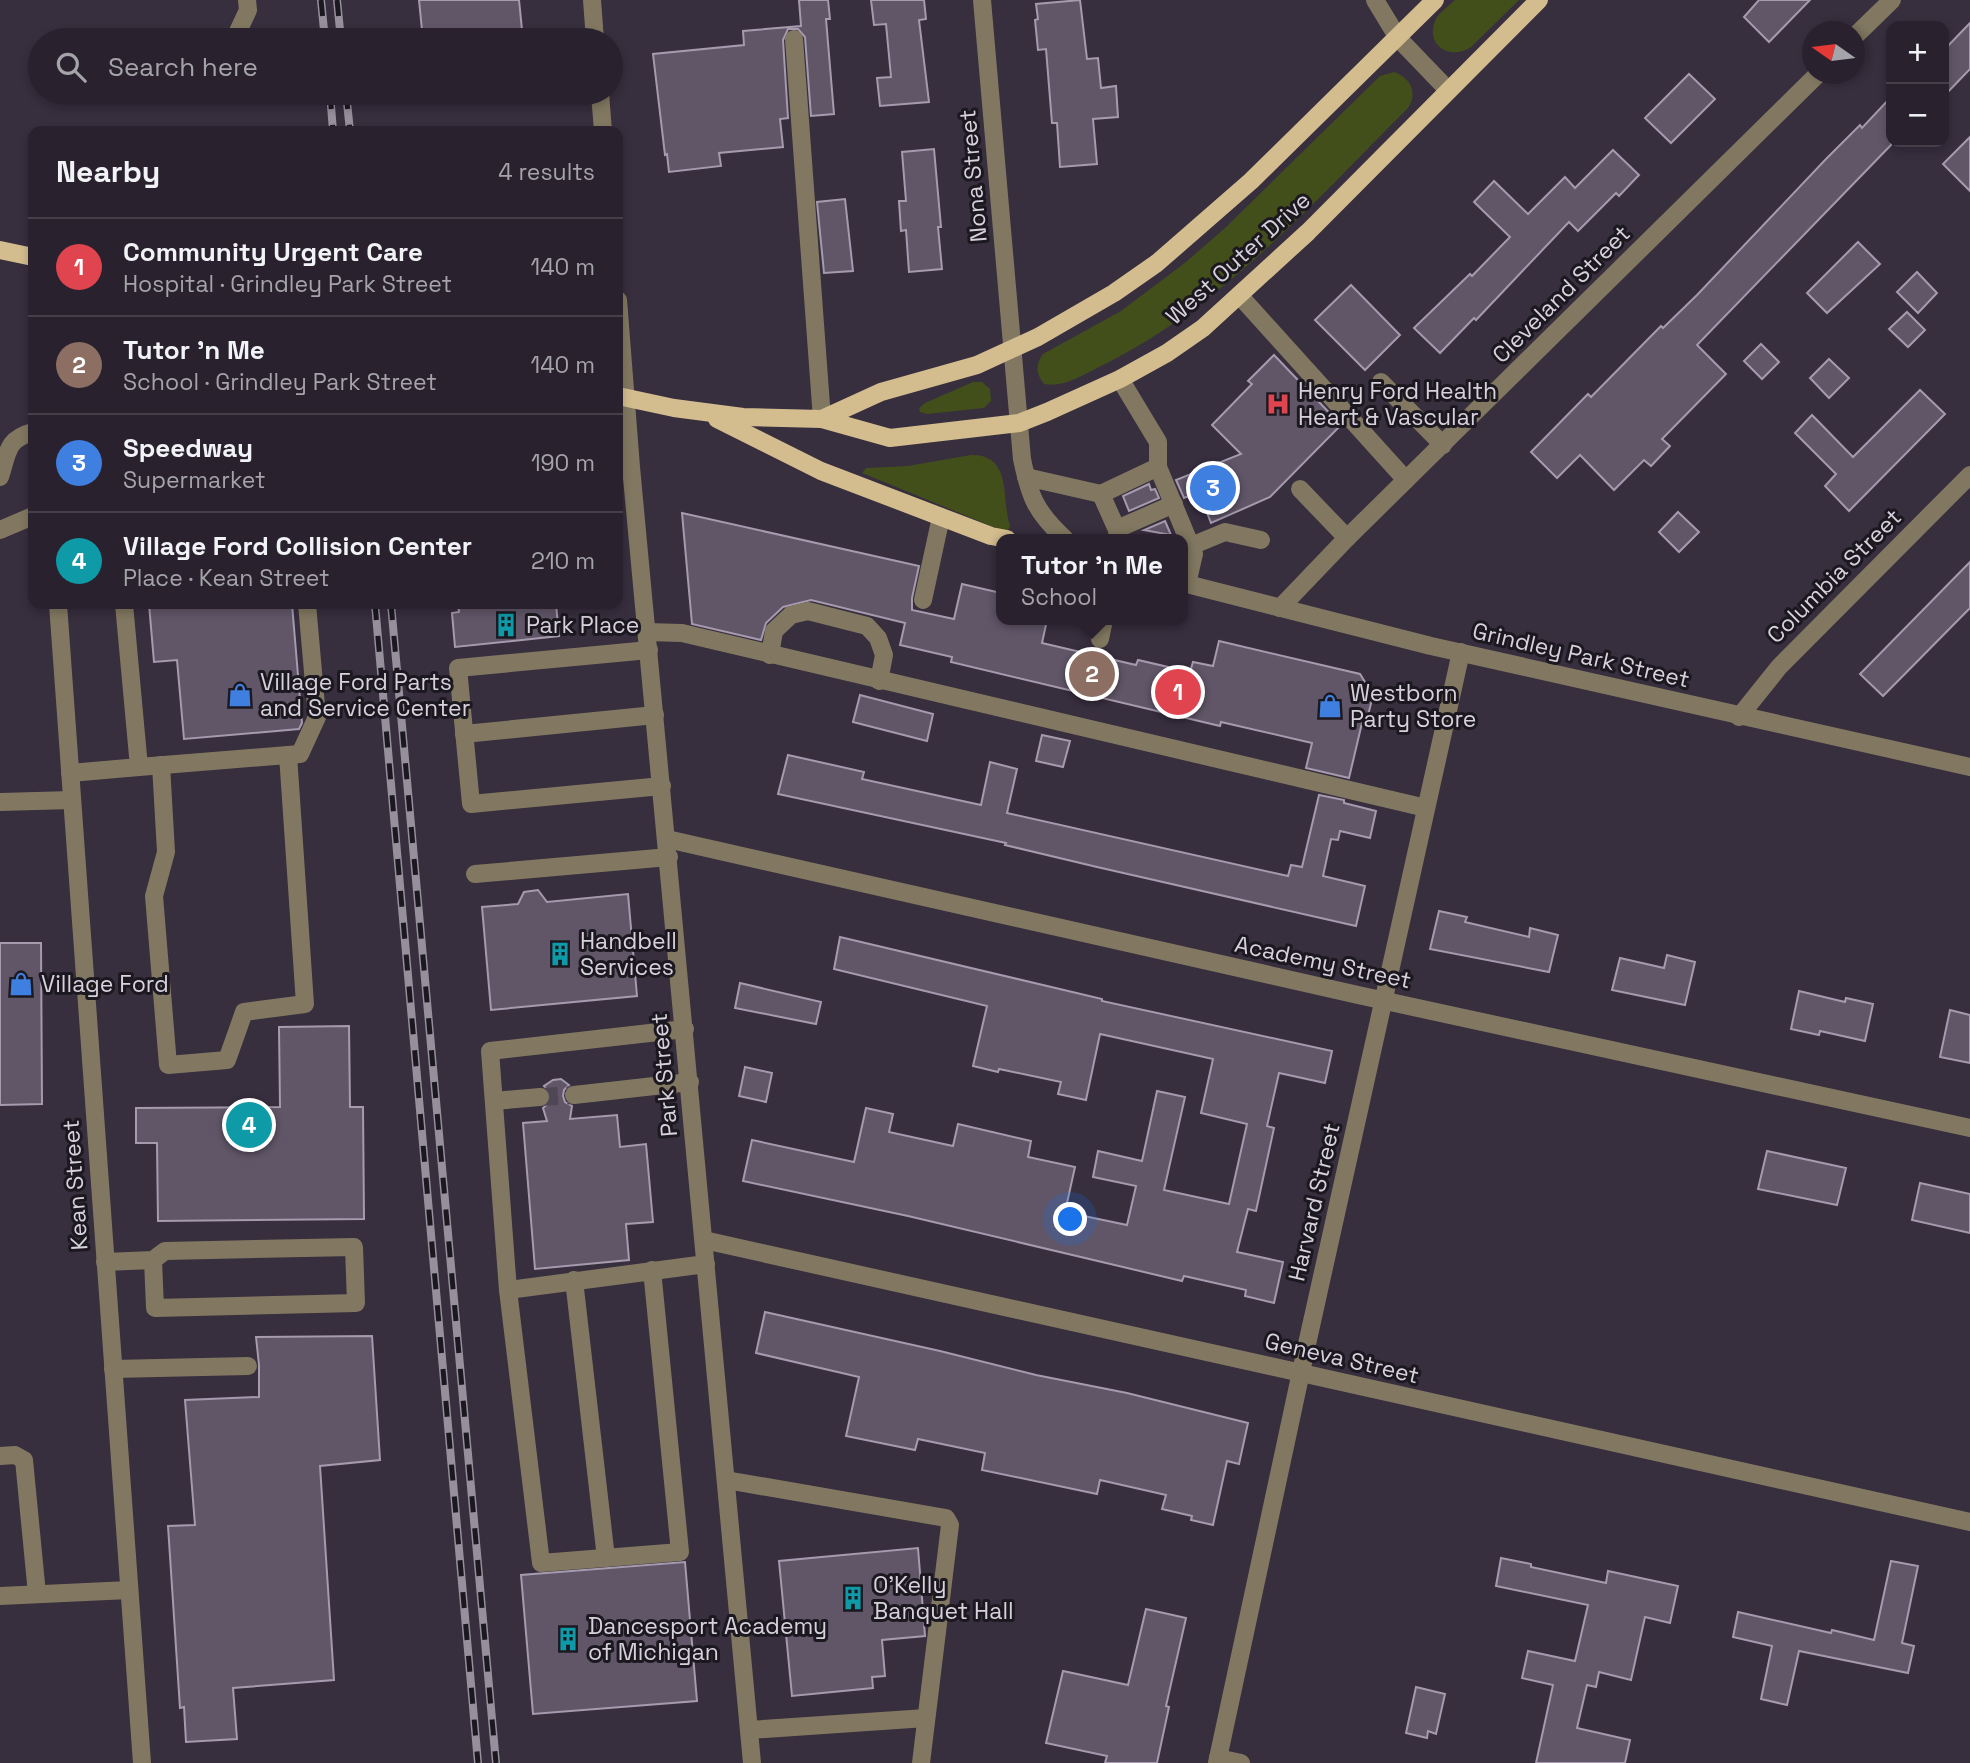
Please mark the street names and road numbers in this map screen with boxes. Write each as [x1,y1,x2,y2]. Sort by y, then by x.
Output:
street label: Nona Street [952,108,994,244]
street label: West Outer Drive [1159,185,1317,331]
street label: Cleveland Street [1486,219,1636,369]
street label: Columbia Street [1760,502,1908,650]
street label: Grindley Park Street [1470,615,1692,695]
street label: Academy Street [1232,929,1414,995]
street label: Park Street [644,1012,684,1138]
street label: Kean Street [55,1119,95,1251]
street label: Harvard Street [1281,1120,1347,1284]
street label: Geneva Street [1262,1326,1422,1390]

